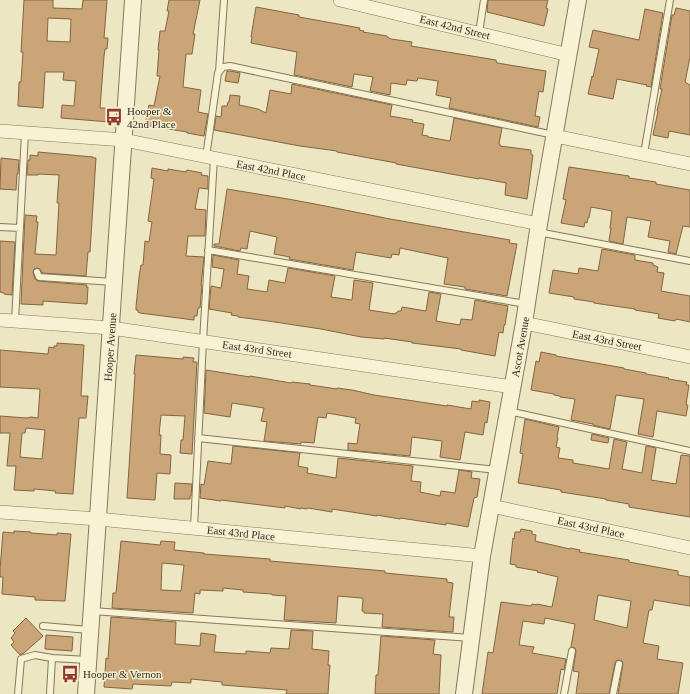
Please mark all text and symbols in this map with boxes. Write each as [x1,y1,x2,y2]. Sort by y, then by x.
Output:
street label: East 42nd Street [419,12,491,42]
place label: Hooper & 42nd Place [127,105,176,130]
bus stop icon: Hooper & 42nd Place [104,107,124,127]
street label: East 42nd Place [235,157,307,183]
street label: Hooper Avenue [102,312,118,382]
street label: Ascot Avenue [509,316,531,378]
street label: East 43rd Street [571,327,643,353]
street label: East 43rd Street [221,338,293,360]
street label: East 43rd Place [556,514,626,540]
street label: East 43rd Place [206,523,276,543]
bus stop icon: Hooper & Vernon [60,664,80,684]
place label: Hooper & Vernon [83,668,162,680]

